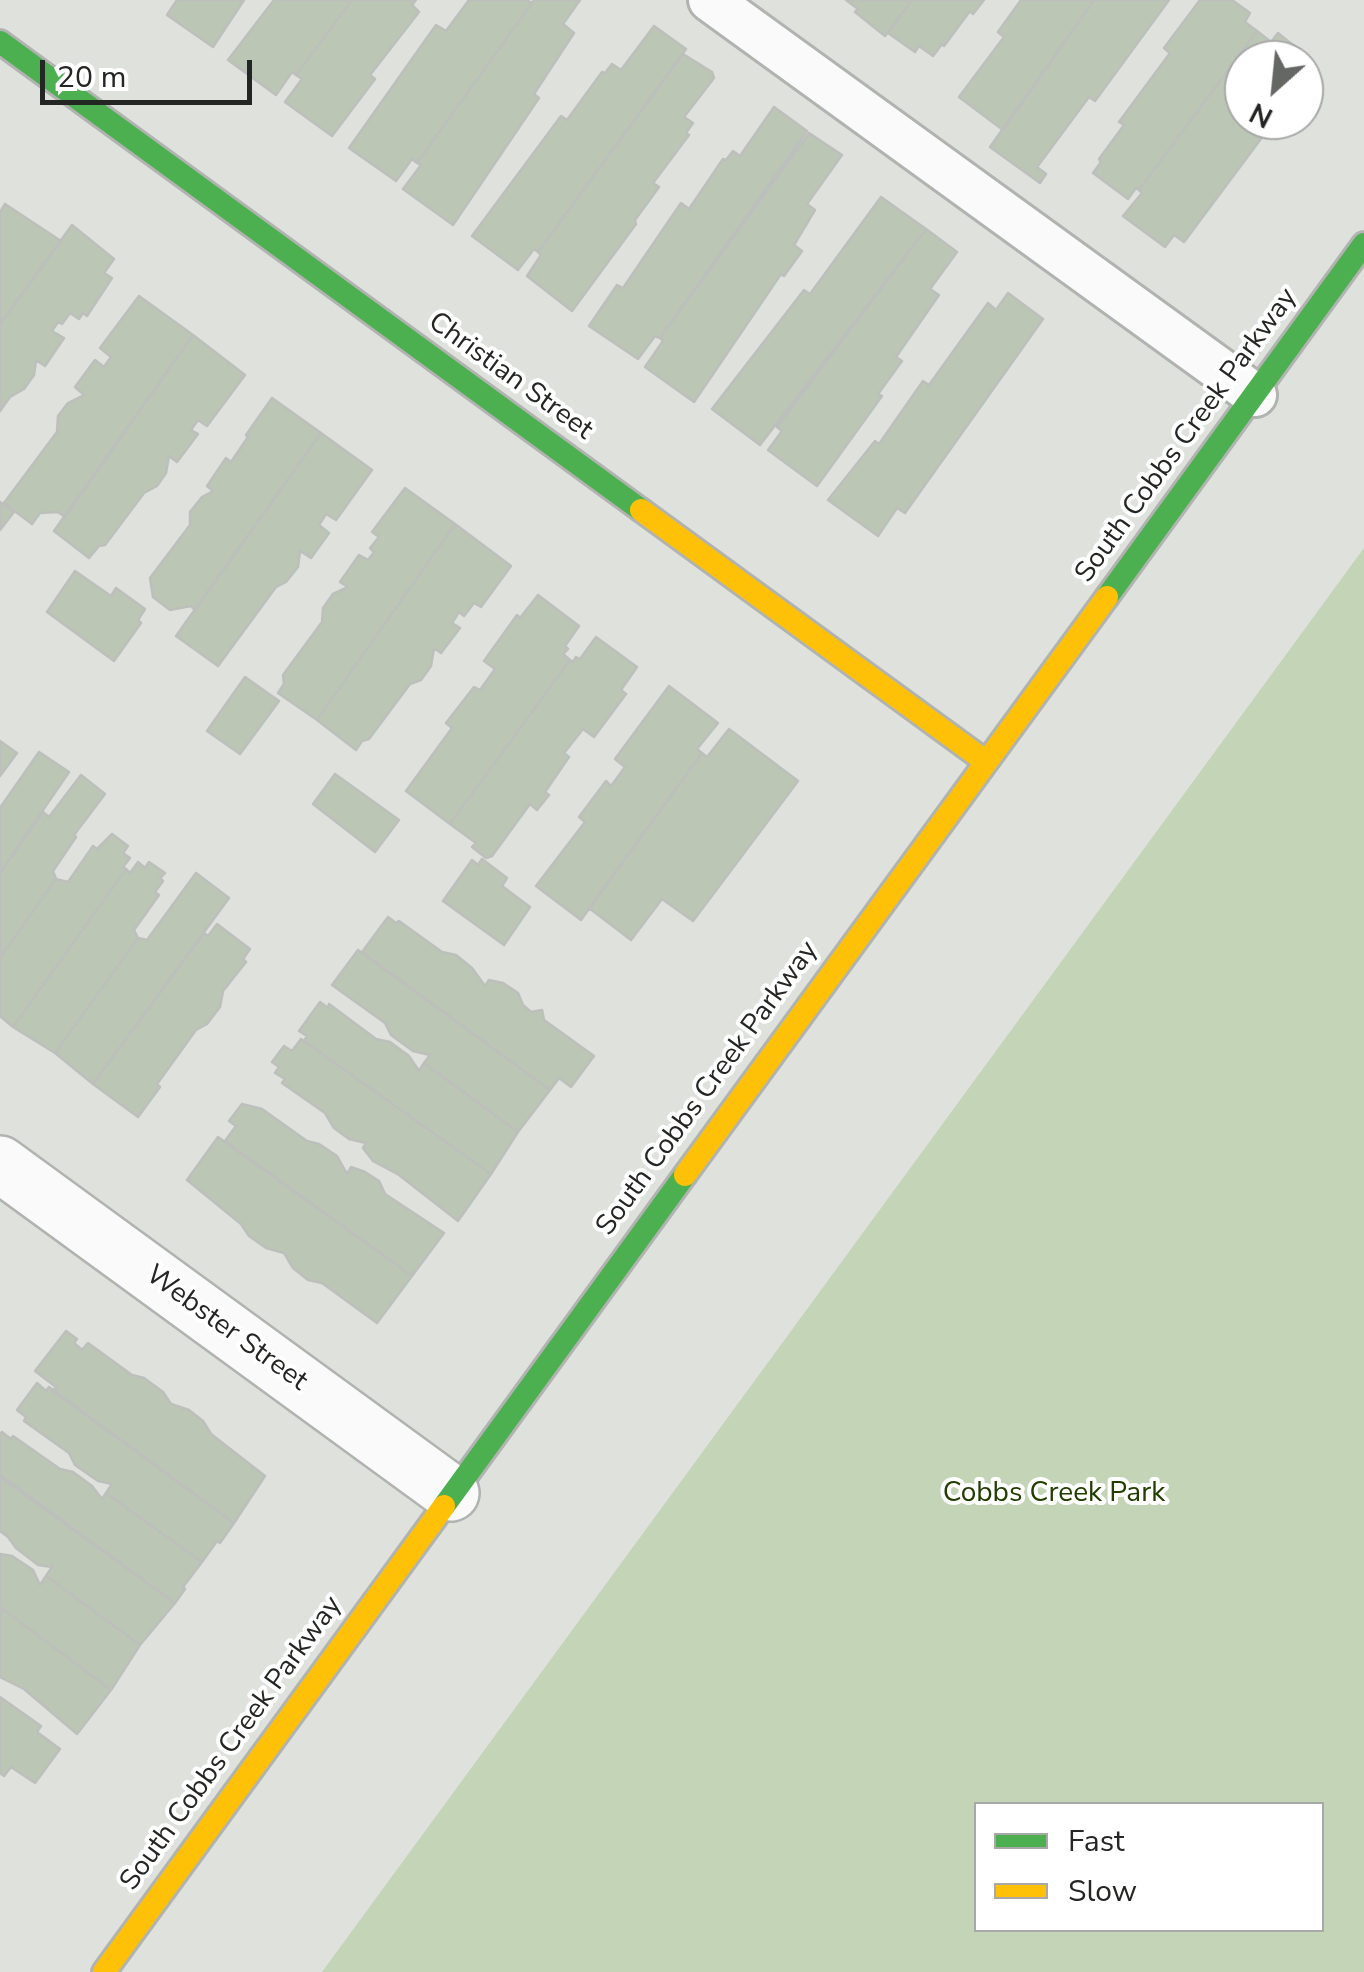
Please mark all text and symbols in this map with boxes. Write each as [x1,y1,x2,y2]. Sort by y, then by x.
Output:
scale bar [45,40,258,102]
north arrow [1224,40,1324,140]
text: 20 m [57,57,126,98]
text: N [1243,93,1279,137]
street label: South Cobbs Creek Parkway [1069,282,1305,590]
street label: Christian Street [421,306,599,448]
street label: South Cobbs Creek Parkway [590,935,826,1243]
street label: Webster Street [138,1259,314,1399]
park label: Cobbs Creek Park [943,1477,1165,1511]
street label: South Cobbs Creek Parkway [114,1590,350,1898]
legend [974,1802,1324,1932]
text: Fast [1068,1821,1125,1862]
text: Slow [1068,1871,1137,1912]

